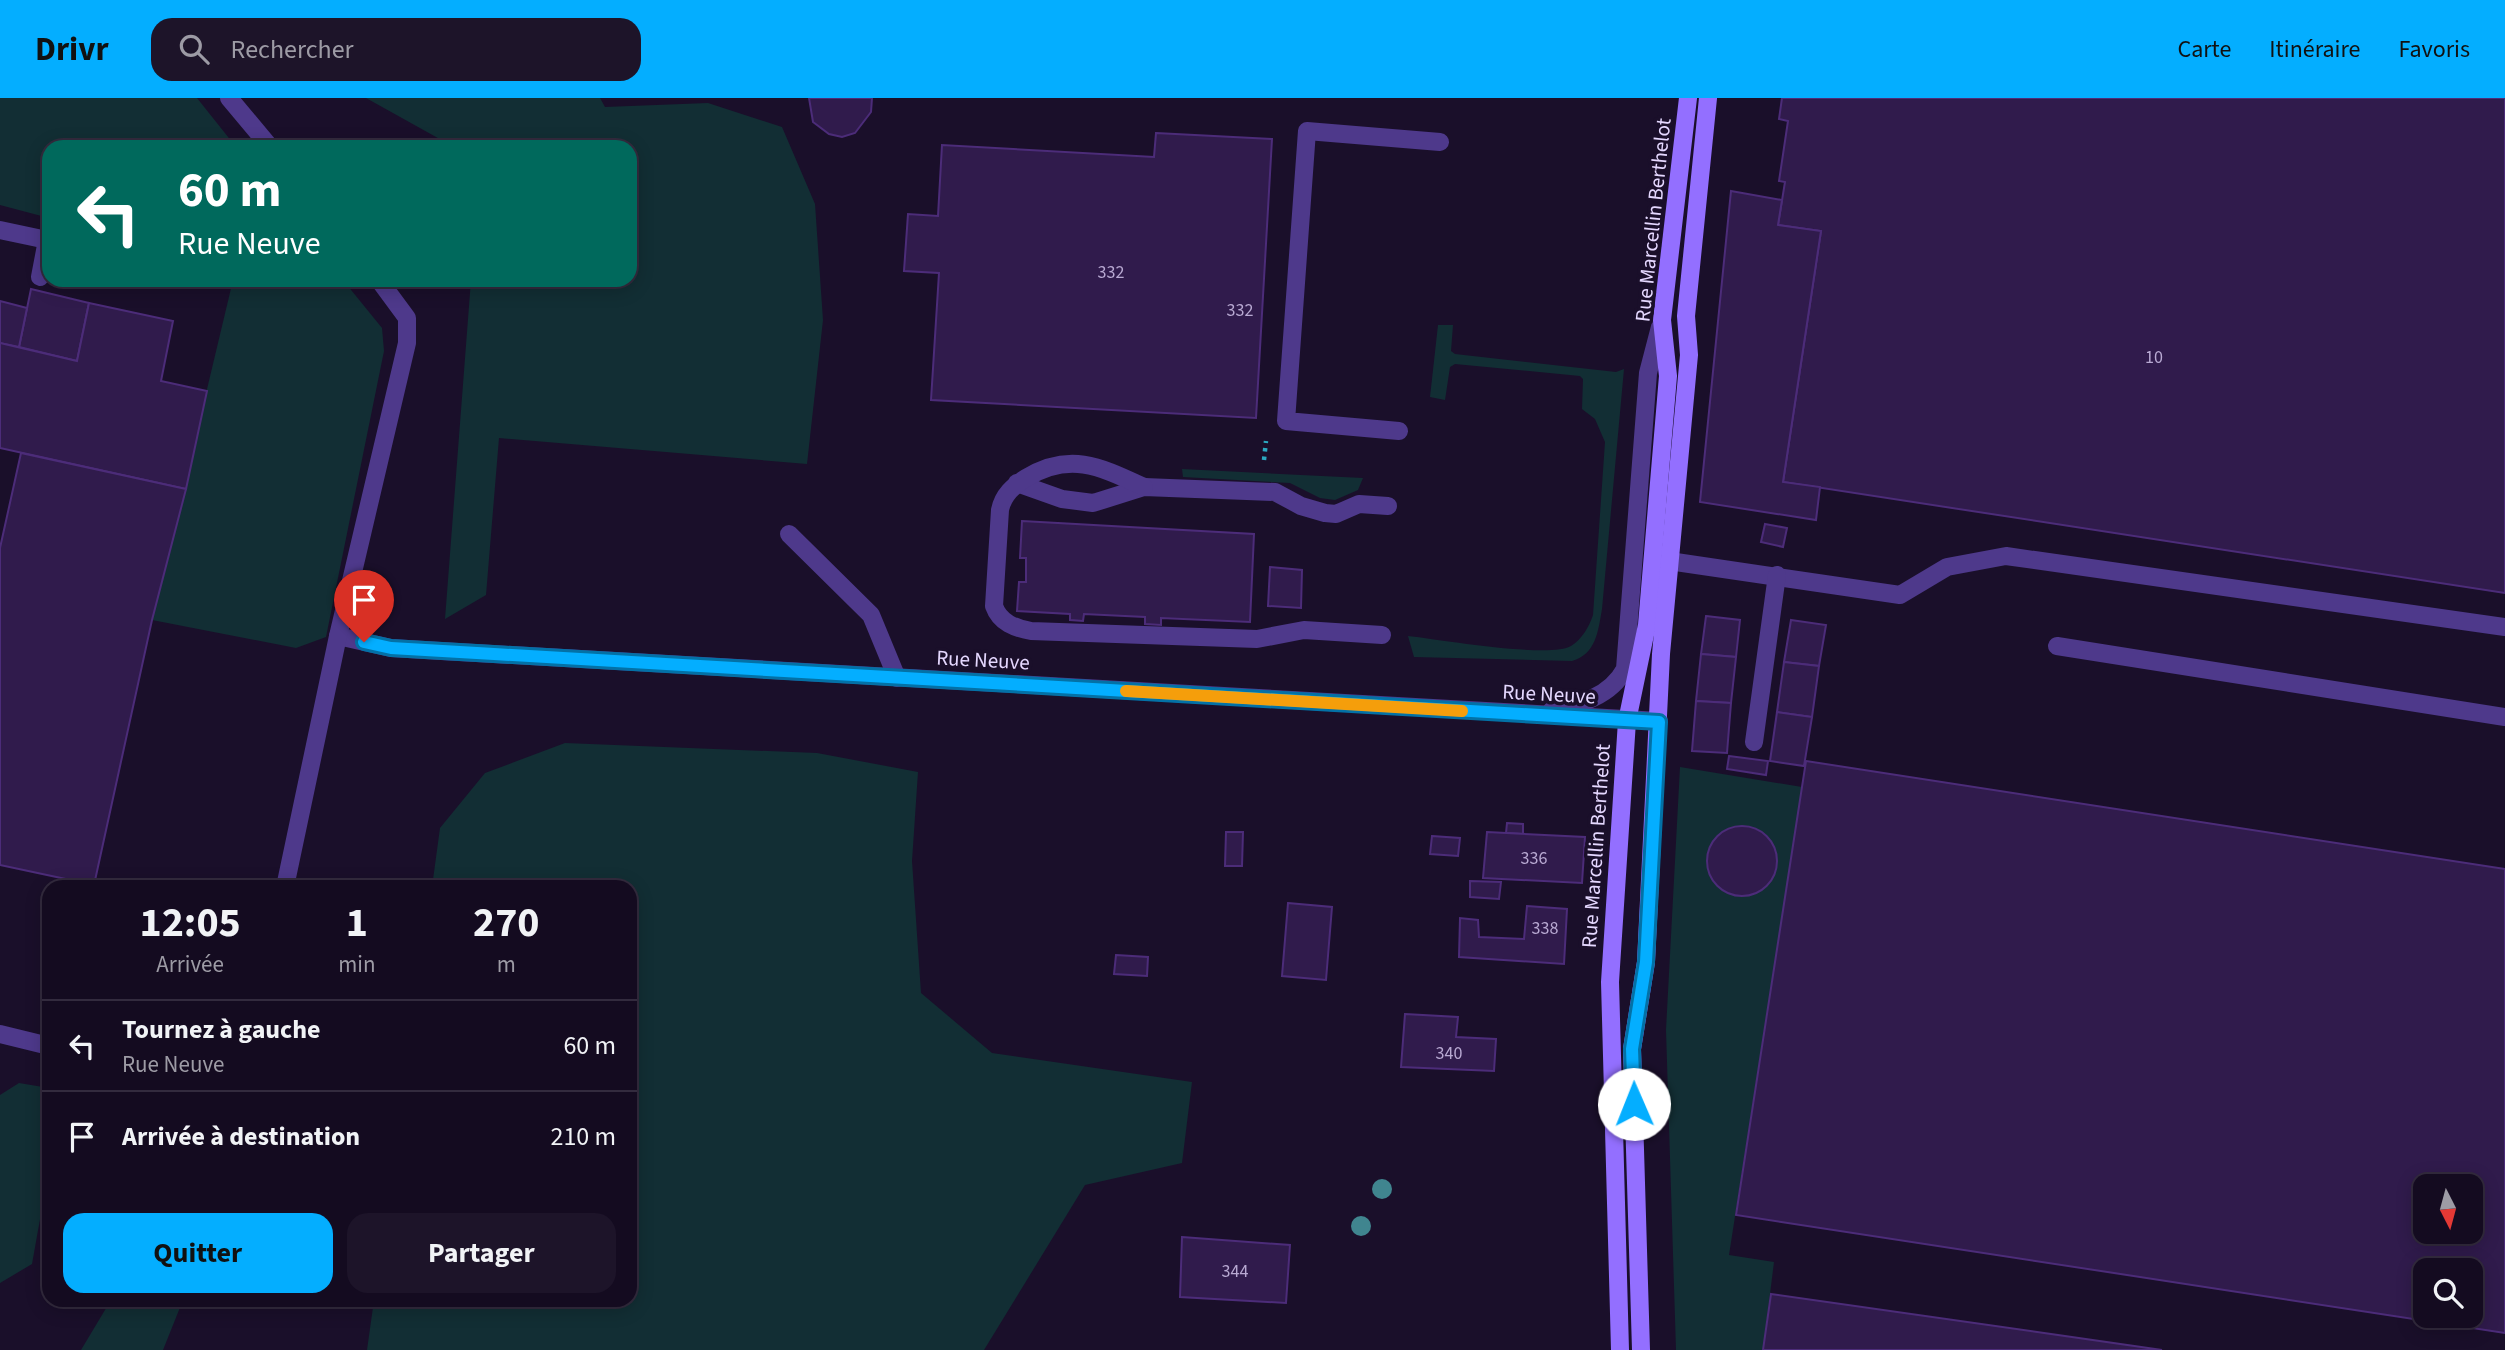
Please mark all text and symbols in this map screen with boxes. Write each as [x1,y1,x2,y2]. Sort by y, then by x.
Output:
search box [151,18,641,81]
text: Drivr [35,26,109,73]
icon: search [175,30,213,68]
text: Rechercher [231,31,354,68]
text: Carte [2177,32,2231,67]
text: Itinéraire [2269,32,2360,67]
text: Favoris [2398,32,2470,67]
street label: Rue Marcellin Berthelot [1627,117,1679,323]
text: 60 m [178,156,282,226]
icon: left [63,168,154,259]
text: Rue Neuve [178,221,321,267]
house number: 332 [1098,260,1124,285]
house number: 332 [1227,298,1253,323]
house number: 10 [2145,345,2163,370]
pin [334,570,394,642]
icon: arrive [345,581,383,619]
street label: Rue Neuve [935,643,1031,677]
street label: Rue Neuve [1501,677,1597,711]
street label: Rue Marcellin Berthelot [1574,743,1618,949]
house number: 336 [1521,846,1547,871]
text: 12:05 [139,893,241,953]
text: 1 [346,893,368,953]
text: 270 [473,893,540,953]
house number: 338 [1532,916,1558,941]
text: Arrivée [156,948,224,981]
text: min [338,948,376,981]
text: m [497,948,516,981]
text: Tournez à gauche [122,1011,321,1048]
icon: left [63,1027,101,1065]
text: 60 m [563,1027,616,1064]
house number: 340 [1436,1041,1462,1066]
text: Rue Neuve [122,1048,224,1081]
position arrow [1597,1067,1671,1141]
icon: arrive [63,1118,101,1156]
text: Arrivée à destination [122,1118,360,1155]
text: 210 m [550,1118,616,1155]
north arrow [2413,1174,2483,1244]
map controls [2413,1174,2483,1328]
button: Quitter [63,1213,333,1293]
button: Partager [347,1213,616,1293]
button: search [2413,1258,2483,1328]
house number: 344 [1222,1259,1248,1284]

